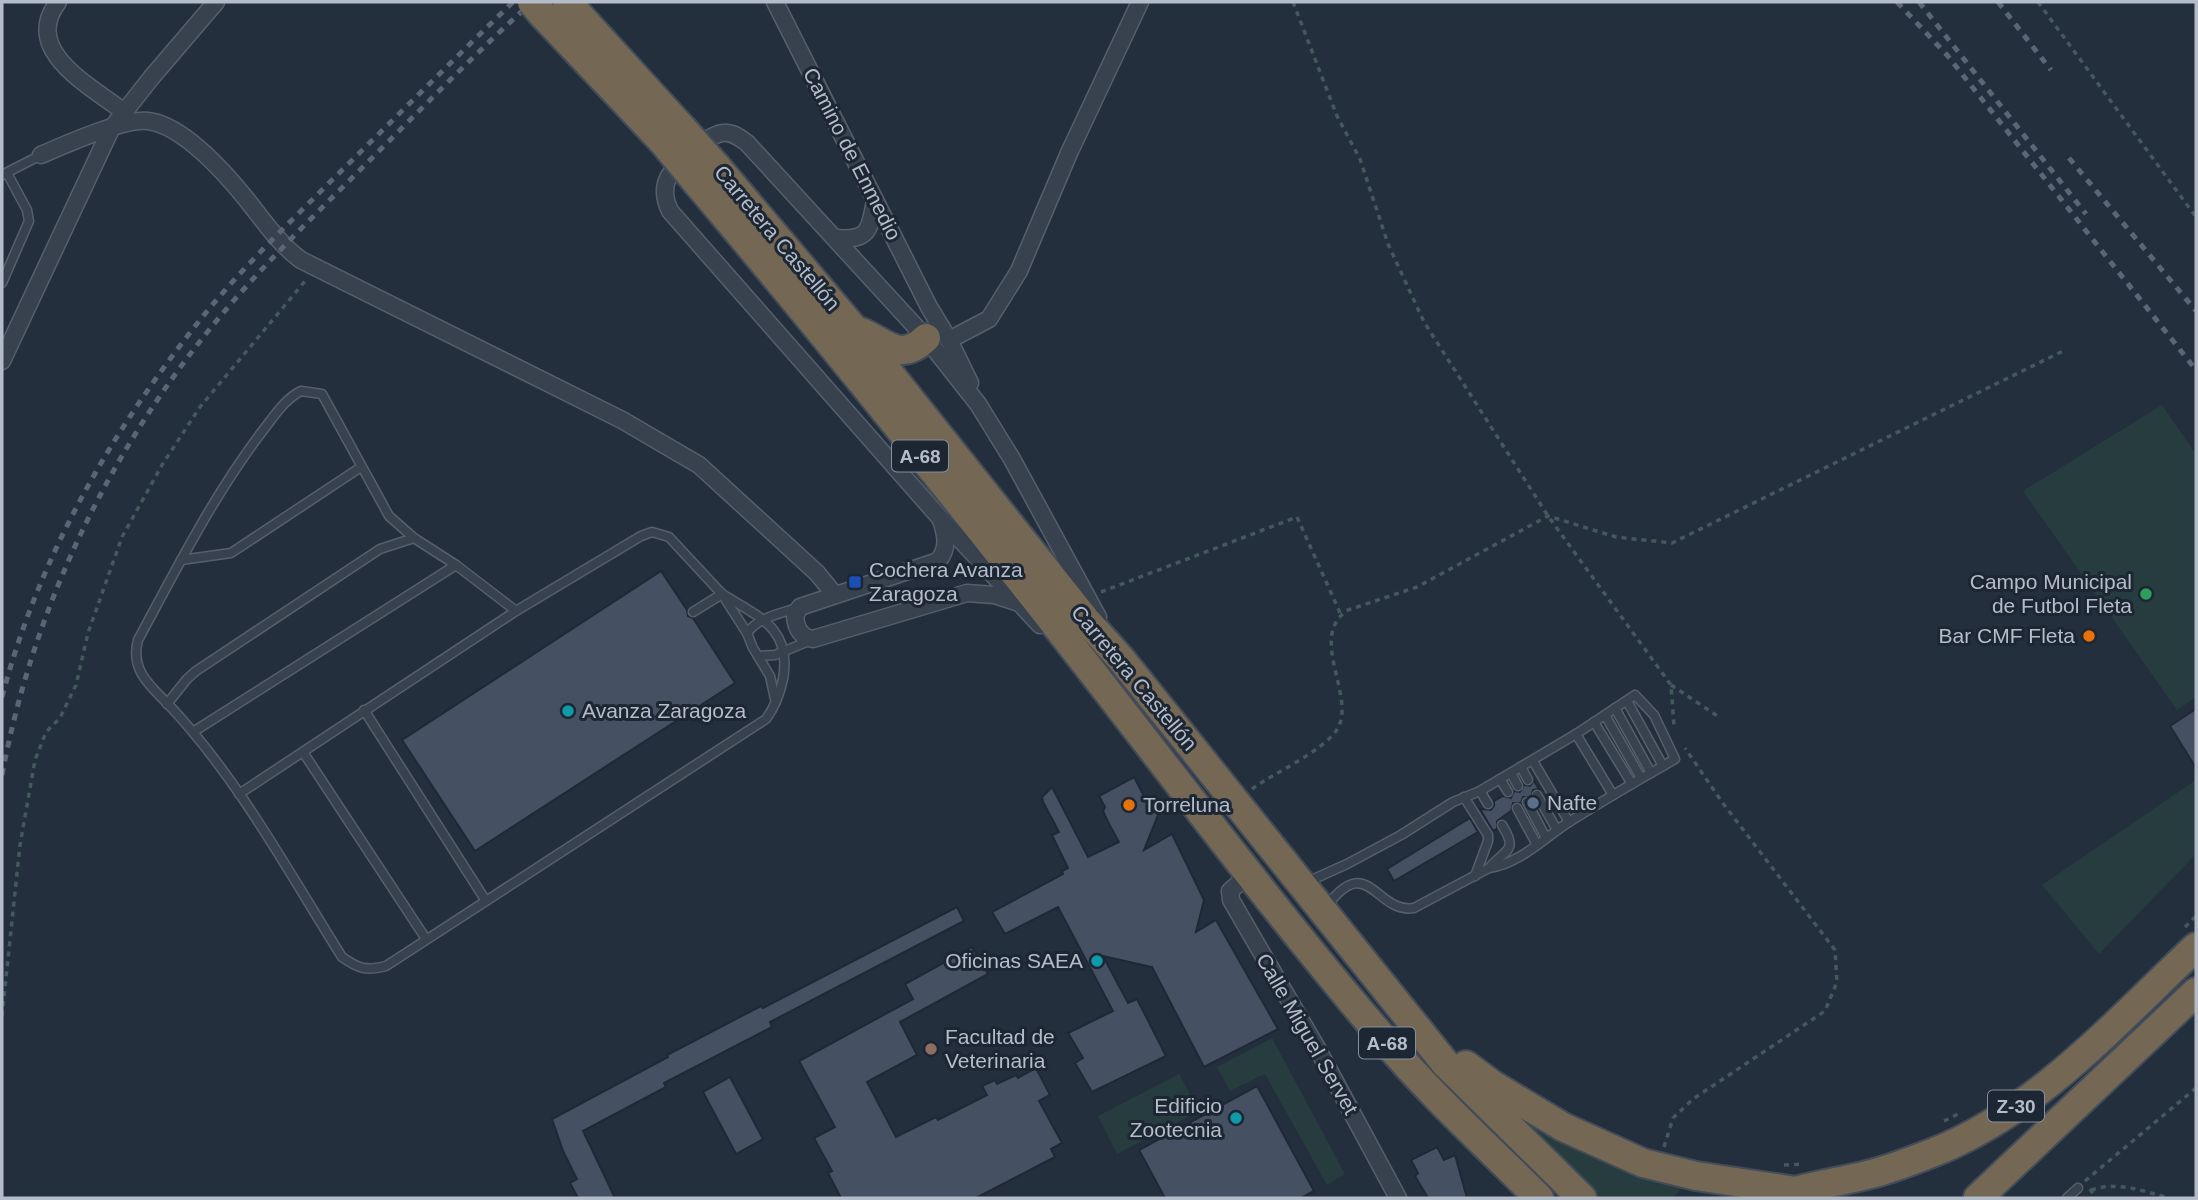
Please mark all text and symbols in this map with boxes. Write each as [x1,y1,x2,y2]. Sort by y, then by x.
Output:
street label: Camino de Enmedio [799,64,906,244]
street label: Carretera Castellón [710,161,845,315]
road number: A-68 [892,440,948,471]
place label: Cochera Avanza Zaragoza [869,558,1023,605]
place label: Campo Municipal de Futbol Fleta [1970,570,2132,617]
marker: Cochera Avanza Zaragoza [847,574,863,590]
marker: Campo Municipal de Futbol Fleta [2138,586,2154,602]
street label: Carretera Castellón [1067,601,1202,755]
place label: Bar CMF Fleta [1938,624,2075,647]
marker: Bar CMF Fleta [2081,628,2097,644]
place label: Avanza Zaragoza [582,699,747,722]
marker: Avanza Zaragoza [560,703,576,719]
place label: Nafte [1547,791,1597,814]
place label: Torreluna [1143,793,1231,816]
marker: Nafte [1525,795,1541,811]
marker: Torreluna [1121,797,1137,813]
place label: Oficinas SAEA [945,949,1083,972]
street label: Calle Miguel Servet [1252,949,1363,1118]
marker: Oficinas SAEA [1089,953,1105,969]
place label: Facultad de Veterinaria [945,1025,1055,1072]
road number: A-68 [1359,1028,1415,1058]
marker: Facultad de Veterinaria [923,1041,939,1057]
road number: Z-30 [1988,1090,2044,1122]
place label: Edificio Zootecnia [1130,1094,1222,1141]
marker: Edificio Zootecnia [1228,1110,1244,1126]

